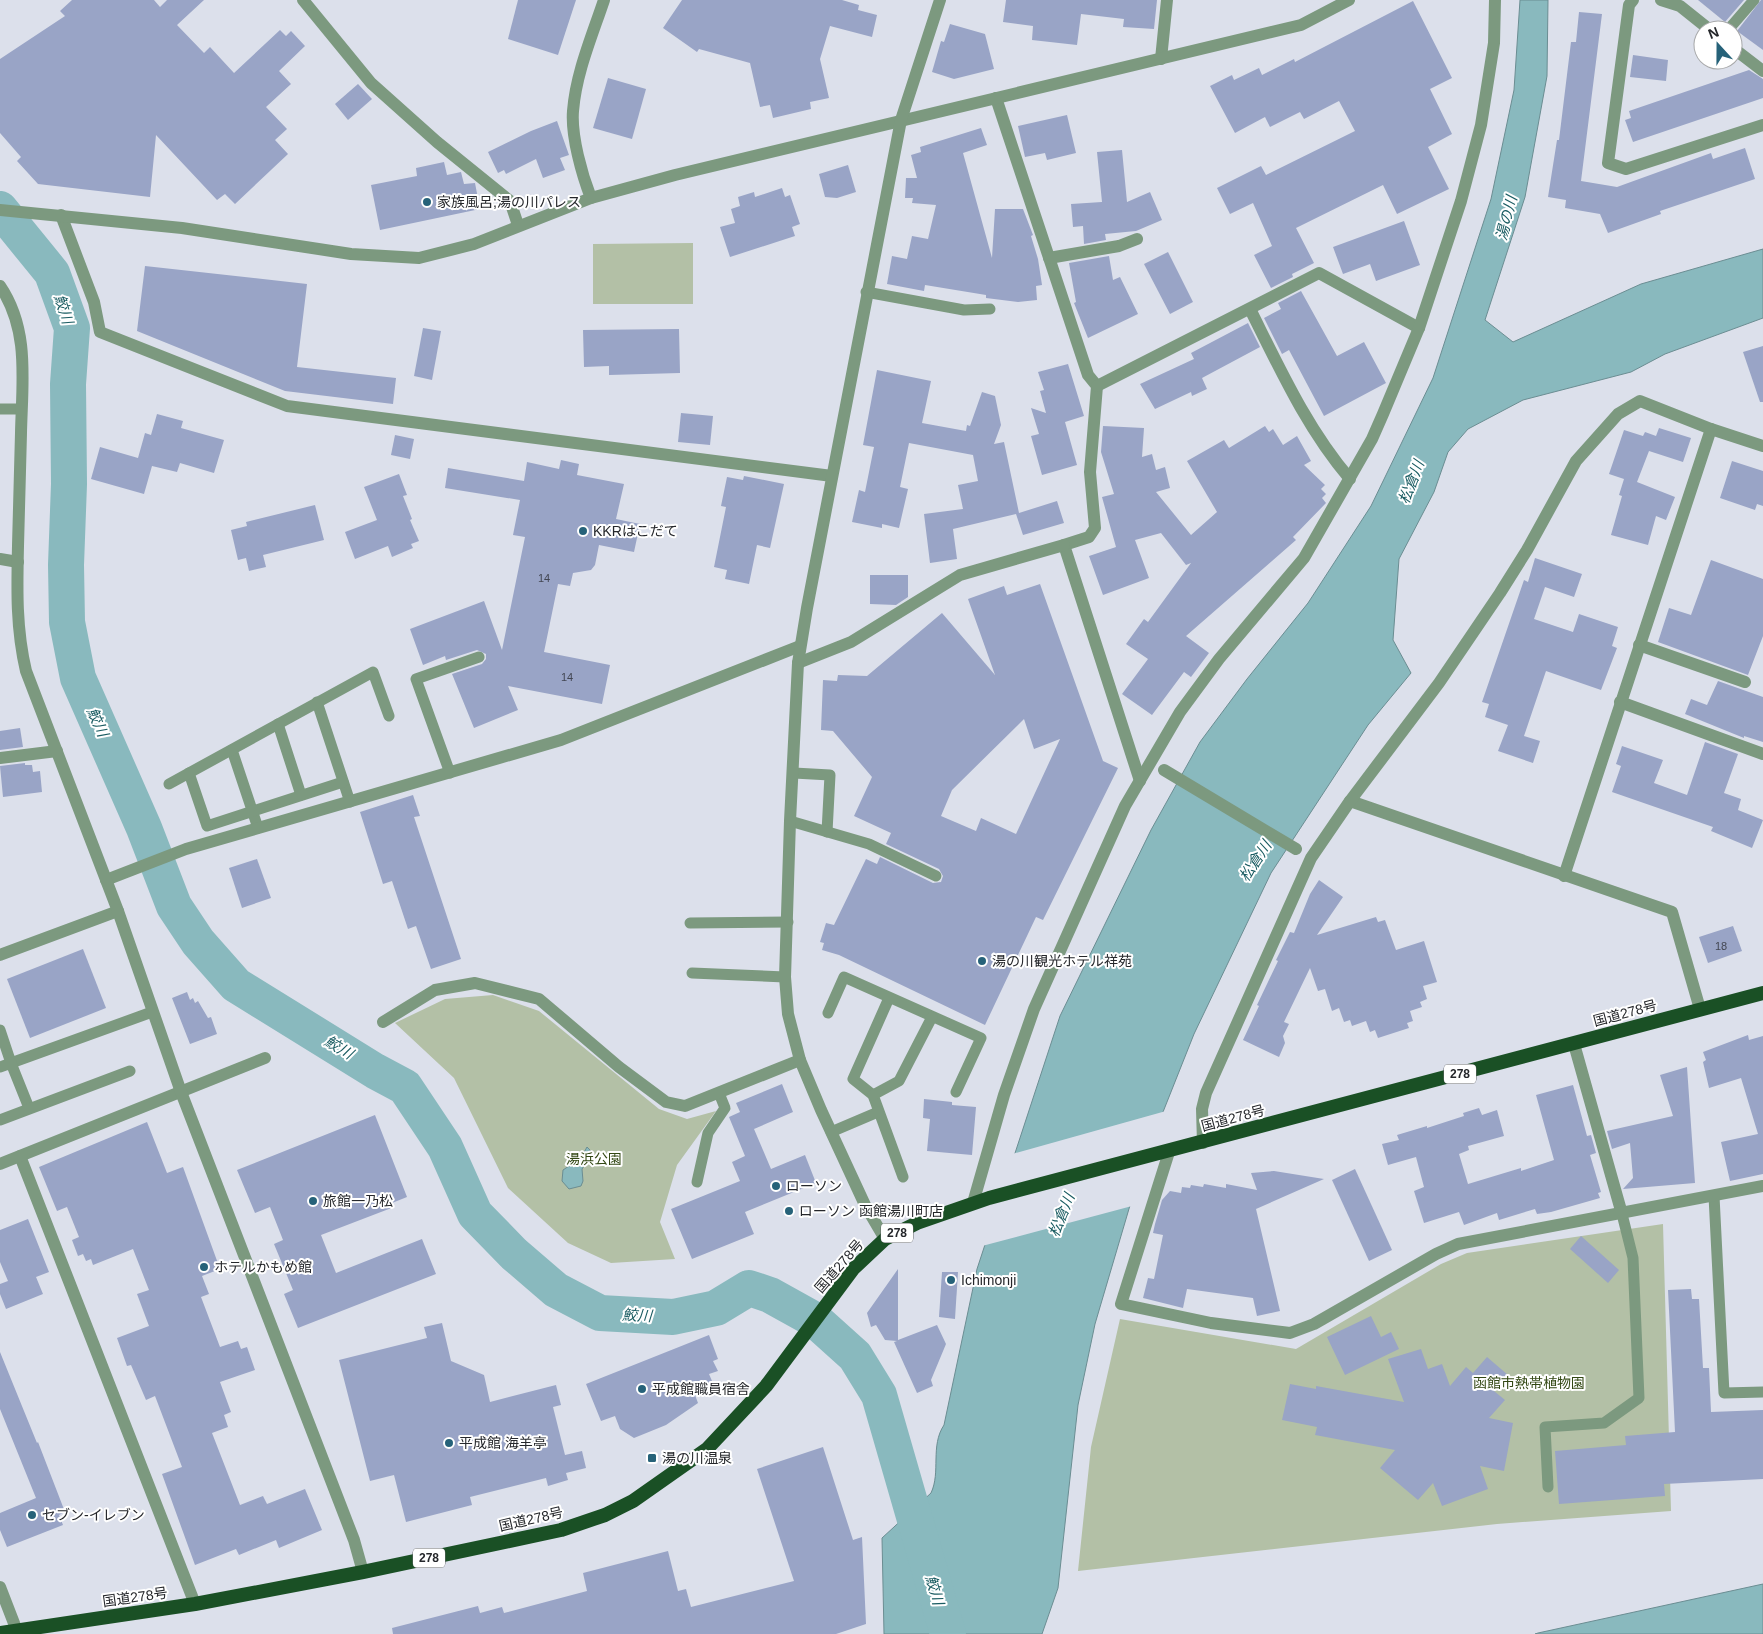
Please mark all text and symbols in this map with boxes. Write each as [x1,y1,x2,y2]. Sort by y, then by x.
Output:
north arrow [1693,20,1743,70]
text: N [1706,24,1721,42]
water label: 湯の川 [1492,192,1520,242]
place label: 家族風呂;湯の川パレス [437,194,581,210]
marker: 家族風呂;湯の川パレス [421,196,433,208]
water label: 鮫川 [51,292,77,328]
water label: 松倉川 [1395,456,1428,506]
place label: KKRはこだて [593,523,678,539]
marker: KKRはこだて [577,525,589,537]
house number: 14 [538,572,550,584]
house number: 14 [561,671,573,683]
water label: 鮫川 [84,705,113,741]
water label: 松倉川 [1236,836,1275,885]
house number: 18 [1715,940,1727,952]
place label: 湯の川観光ホテル祥苑 [992,953,1132,969]
marker: 湯の川観光ホテル祥苑 [976,955,988,967]
street label: 国道278号 [1591,997,1659,1029]
water label: 鮫川 [322,1032,358,1063]
road number: 278 [1444,1064,1476,1084]
street label: 国道278号 [1199,1102,1267,1134]
park label: 湯浜公園 [566,1151,622,1167]
place label: ローソン [786,1178,842,1194]
marker: ローソン [770,1180,782,1192]
water label: 松倉川 [1045,1189,1078,1239]
place label: 旅館一乃松 [323,1193,393,1209]
marker: 旅館一乃松 [307,1195,319,1207]
place label: ローソン 函館湯川町店 [799,1203,943,1219]
marker: ローソン 函館湯川町店 [783,1205,795,1217]
road number: 278 [881,1224,913,1242]
street label: 国道278号 [812,1236,866,1296]
place label: ホテルかもめ館 [214,1259,312,1275]
marker: ホテルかもめ館 [198,1261,210,1273]
place label: Ichimonji [961,1272,1016,1288]
marker: Ichimonji [945,1274,957,1286]
water label: 鮫川 [622,1306,654,1324]
park label: 函館市熱帯植物園 [1473,1375,1585,1391]
place label: 平成館職員宿舎 [652,1381,750,1397]
marker: 平成館職員宿舎 [636,1383,648,1395]
place label: 平成館 海羊亭 [459,1435,547,1451]
marker: 平成館 海羊亭 [443,1437,455,1449]
place label: 湯の川温泉 [662,1450,732,1466]
marker: 湯の川温泉 [646,1452,658,1464]
street label: 国道278号 [497,1504,565,1534]
place label: セブン-イレブン [42,1507,145,1523]
marker: セブン-イレブン [26,1509,38,1521]
road number: 278 [413,1549,445,1568]
water label: 鮫川 [923,1573,948,1609]
street label: 国道278号 [102,1585,168,1609]

